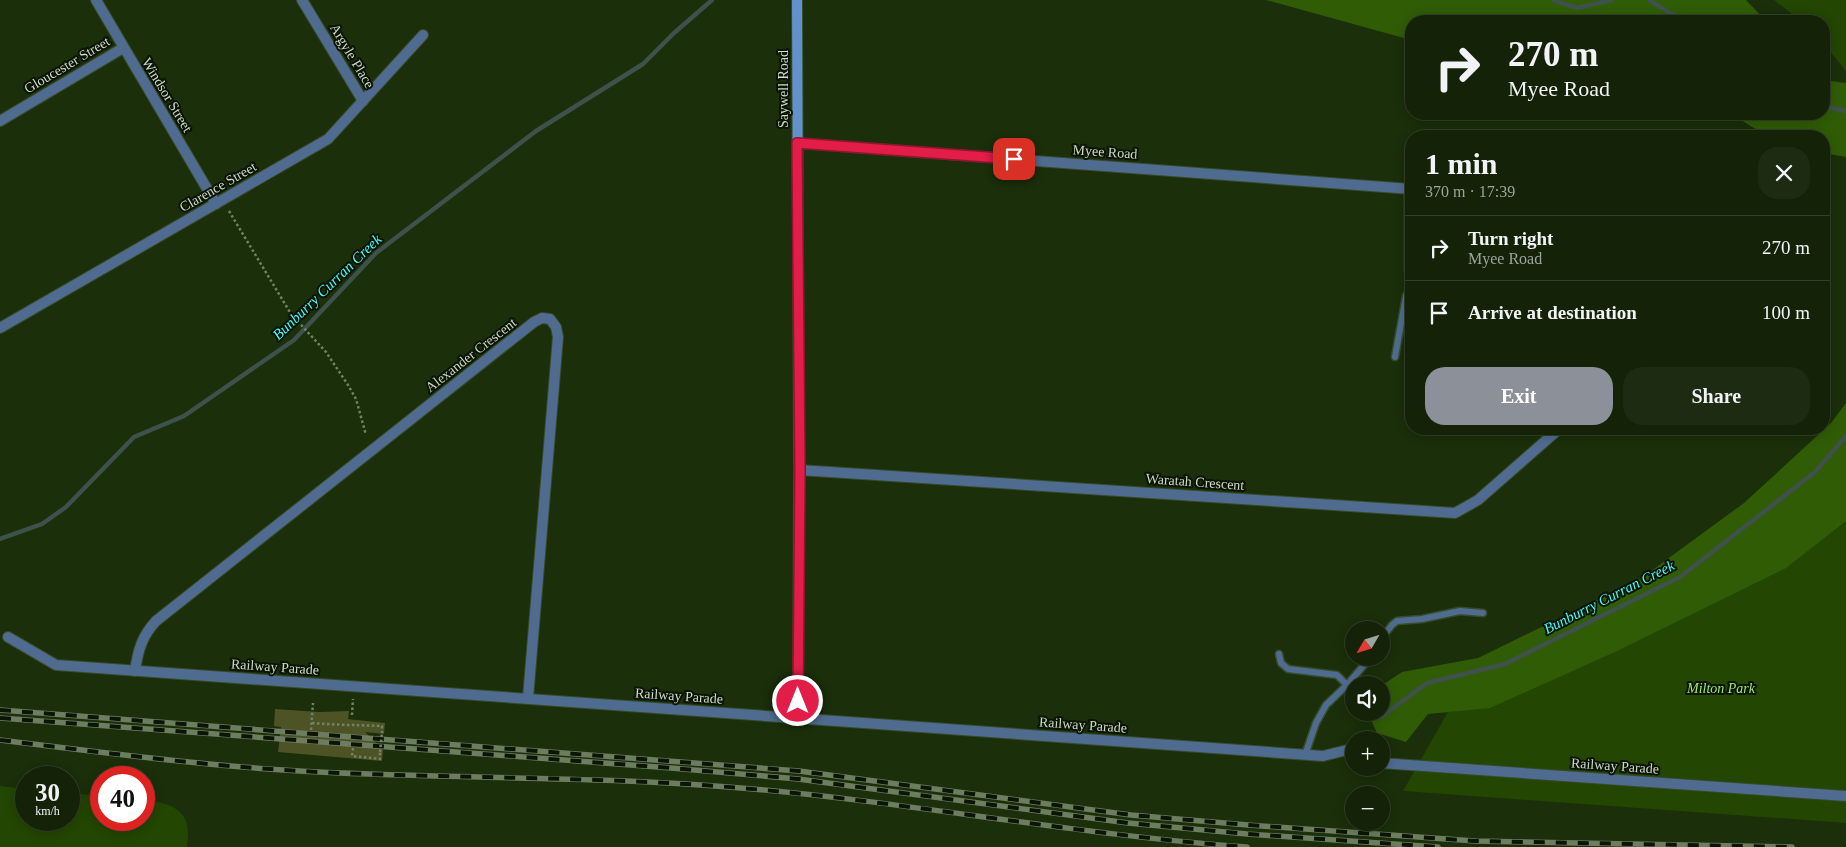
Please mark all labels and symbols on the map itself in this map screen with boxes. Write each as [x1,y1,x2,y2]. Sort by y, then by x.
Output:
street label: Argyle Place [327,21,377,91]
street label: Gloucester Street [22,34,112,96]
street label: Saywell Road [776,50,791,128]
street label: Windsor Street [139,55,195,135]
pin [993,138,1035,180]
street label: Myee Road [1072,142,1138,162]
street label: Clarence Street [177,159,259,215]
water label: Bunburry Curran Creek [269,231,385,343]
street label: Alexander Crescent [423,315,519,395]
street label: Waratah Crescent [1145,471,1245,493]
water label: Bunburry Curran Creek [1541,557,1677,637]
north arrow [1345,621,1390,666]
street label: Railway Parade [230,656,320,678]
position arrow [771,674,823,726]
park label: Milton Park [1686,681,1756,696]
street label: Railway Parade [634,685,724,707]
street label: Railway Parade [1038,714,1128,736]
street label: Railway Parade [1570,755,1660,777]
speed limit sign: 40 [90,766,155,831]

